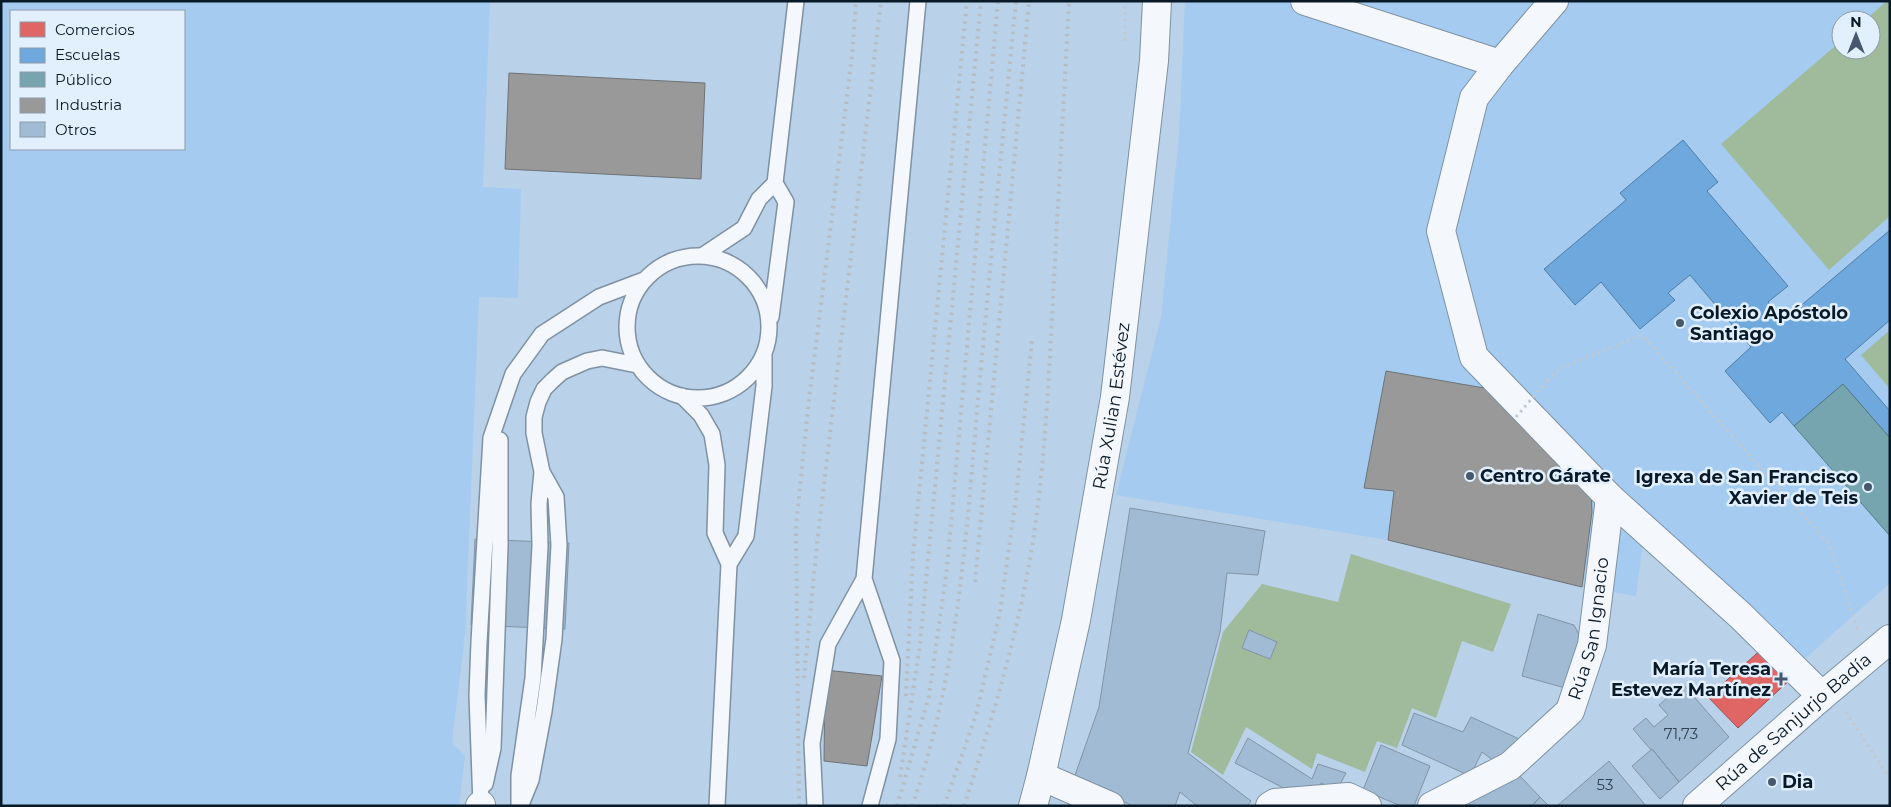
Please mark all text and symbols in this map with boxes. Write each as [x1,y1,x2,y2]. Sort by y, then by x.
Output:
legend [10,10,185,150]
north arrow [1831,10,1881,60]
text: N [1850,13,1862,31]
text: Comercios [55,20,135,39]
text: Escuelas [55,45,120,64]
text: Público [55,70,112,89]
text: Industria [55,95,122,114]
text: Otros [55,120,96,139]
place label: Colexio Apóstolo Santiago [1690,302,1848,345]
marker: Colexio Apóstolo Santiago [1674,317,1686,329]
street label: Rúa Xulian Estévez [1088,321,1135,491]
place label: Centro Gárate [1480,465,1611,487]
place label: Igrexa de San Francisco Xavier de Teis [1635,466,1858,509]
marker: Centro Gárate [1464,470,1476,482]
marker: Igrexa de San Francisco Xavier de Teis [1862,481,1874,493]
street label: Rúa San Ignacio [1563,556,1614,703]
street label: Rúa de Sanjurjo Badía [1711,648,1876,796]
place label: María Teresa Estevez Martínez [1611,658,1771,701]
marker: María Teresa Estevez Martínez [1775,673,1787,685]
house number: 71,73 [1664,724,1698,743]
place label: Dia [1782,771,1813,793]
house number: 53 [1597,775,1613,794]
marker: Dia [1766,776,1778,788]

